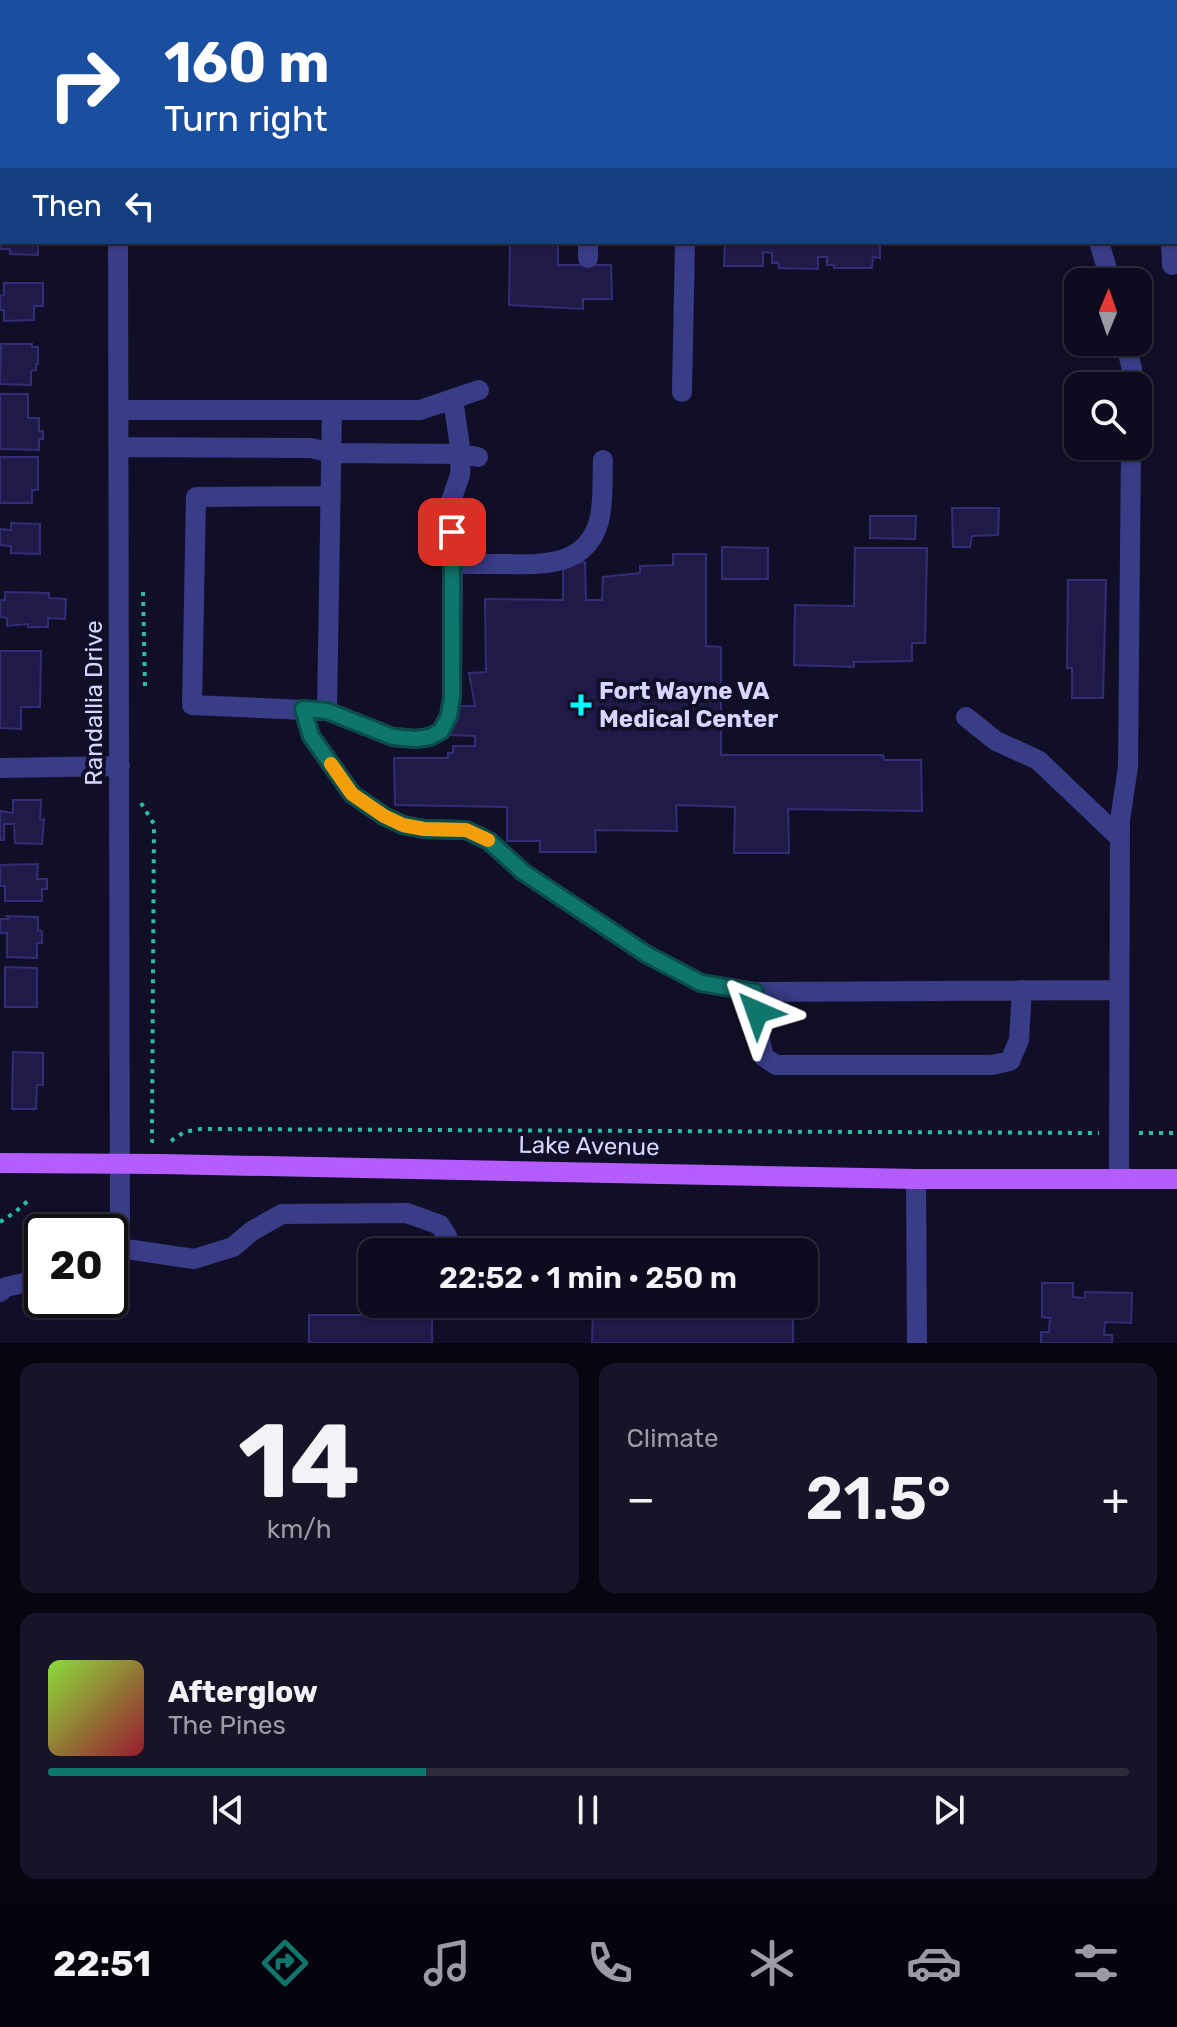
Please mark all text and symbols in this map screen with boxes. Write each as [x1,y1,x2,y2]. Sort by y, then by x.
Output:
text: 160 m [164,30,330,96]
icon: right [32,32,136,136]
text: Turn right [164,97,328,140]
icon: left [118,184,162,228]
text: Then [32,188,102,224]
north arrow [1064,268,1152,356]
map controls [1064,268,1152,460]
button: search [1064,372,1152,460]
pin [418,498,486,566]
icon: arrive [430,510,474,554]
street label: Randallia Drive [80,620,108,786]
place label: Fort Wayne VA Medical Center [599,677,778,733]
marker: Fort Wayne VA Medical Center [570,694,592,716]
position arrow [715,970,799,1054]
street label: Lake Avenue [518,1131,660,1161]
speed limit sign: 20 [24,1214,128,1318]
text: 22:52 · 1 min · 250 m [439,1260,737,1296]
text: 14 [238,1400,361,1523]
text: Climate [627,1423,719,1454]
text: 21.5° [806,1463,951,1534]
text: − [627,1473,655,1525]
text: + [1102,1473,1129,1525]
text: km/h [267,1514,332,1545]
text: Afterglow [168,1674,318,1710]
text: The Pines [168,1710,286,1741]
icon: previous [206,1788,250,1832]
icon: pause [566,1788,610,1832]
icon: next [927,1788,971,1832]
icon: directions [257,1935,313,1991]
icon: music [419,1935,475,1991]
icon: phone [582,1935,638,1991]
icon: climate [744,1935,800,1991]
icon: car [906,1935,962,1991]
icon: filters [1068,1935,1124,1991]
text: 22:51 [53,1942,151,1985]

